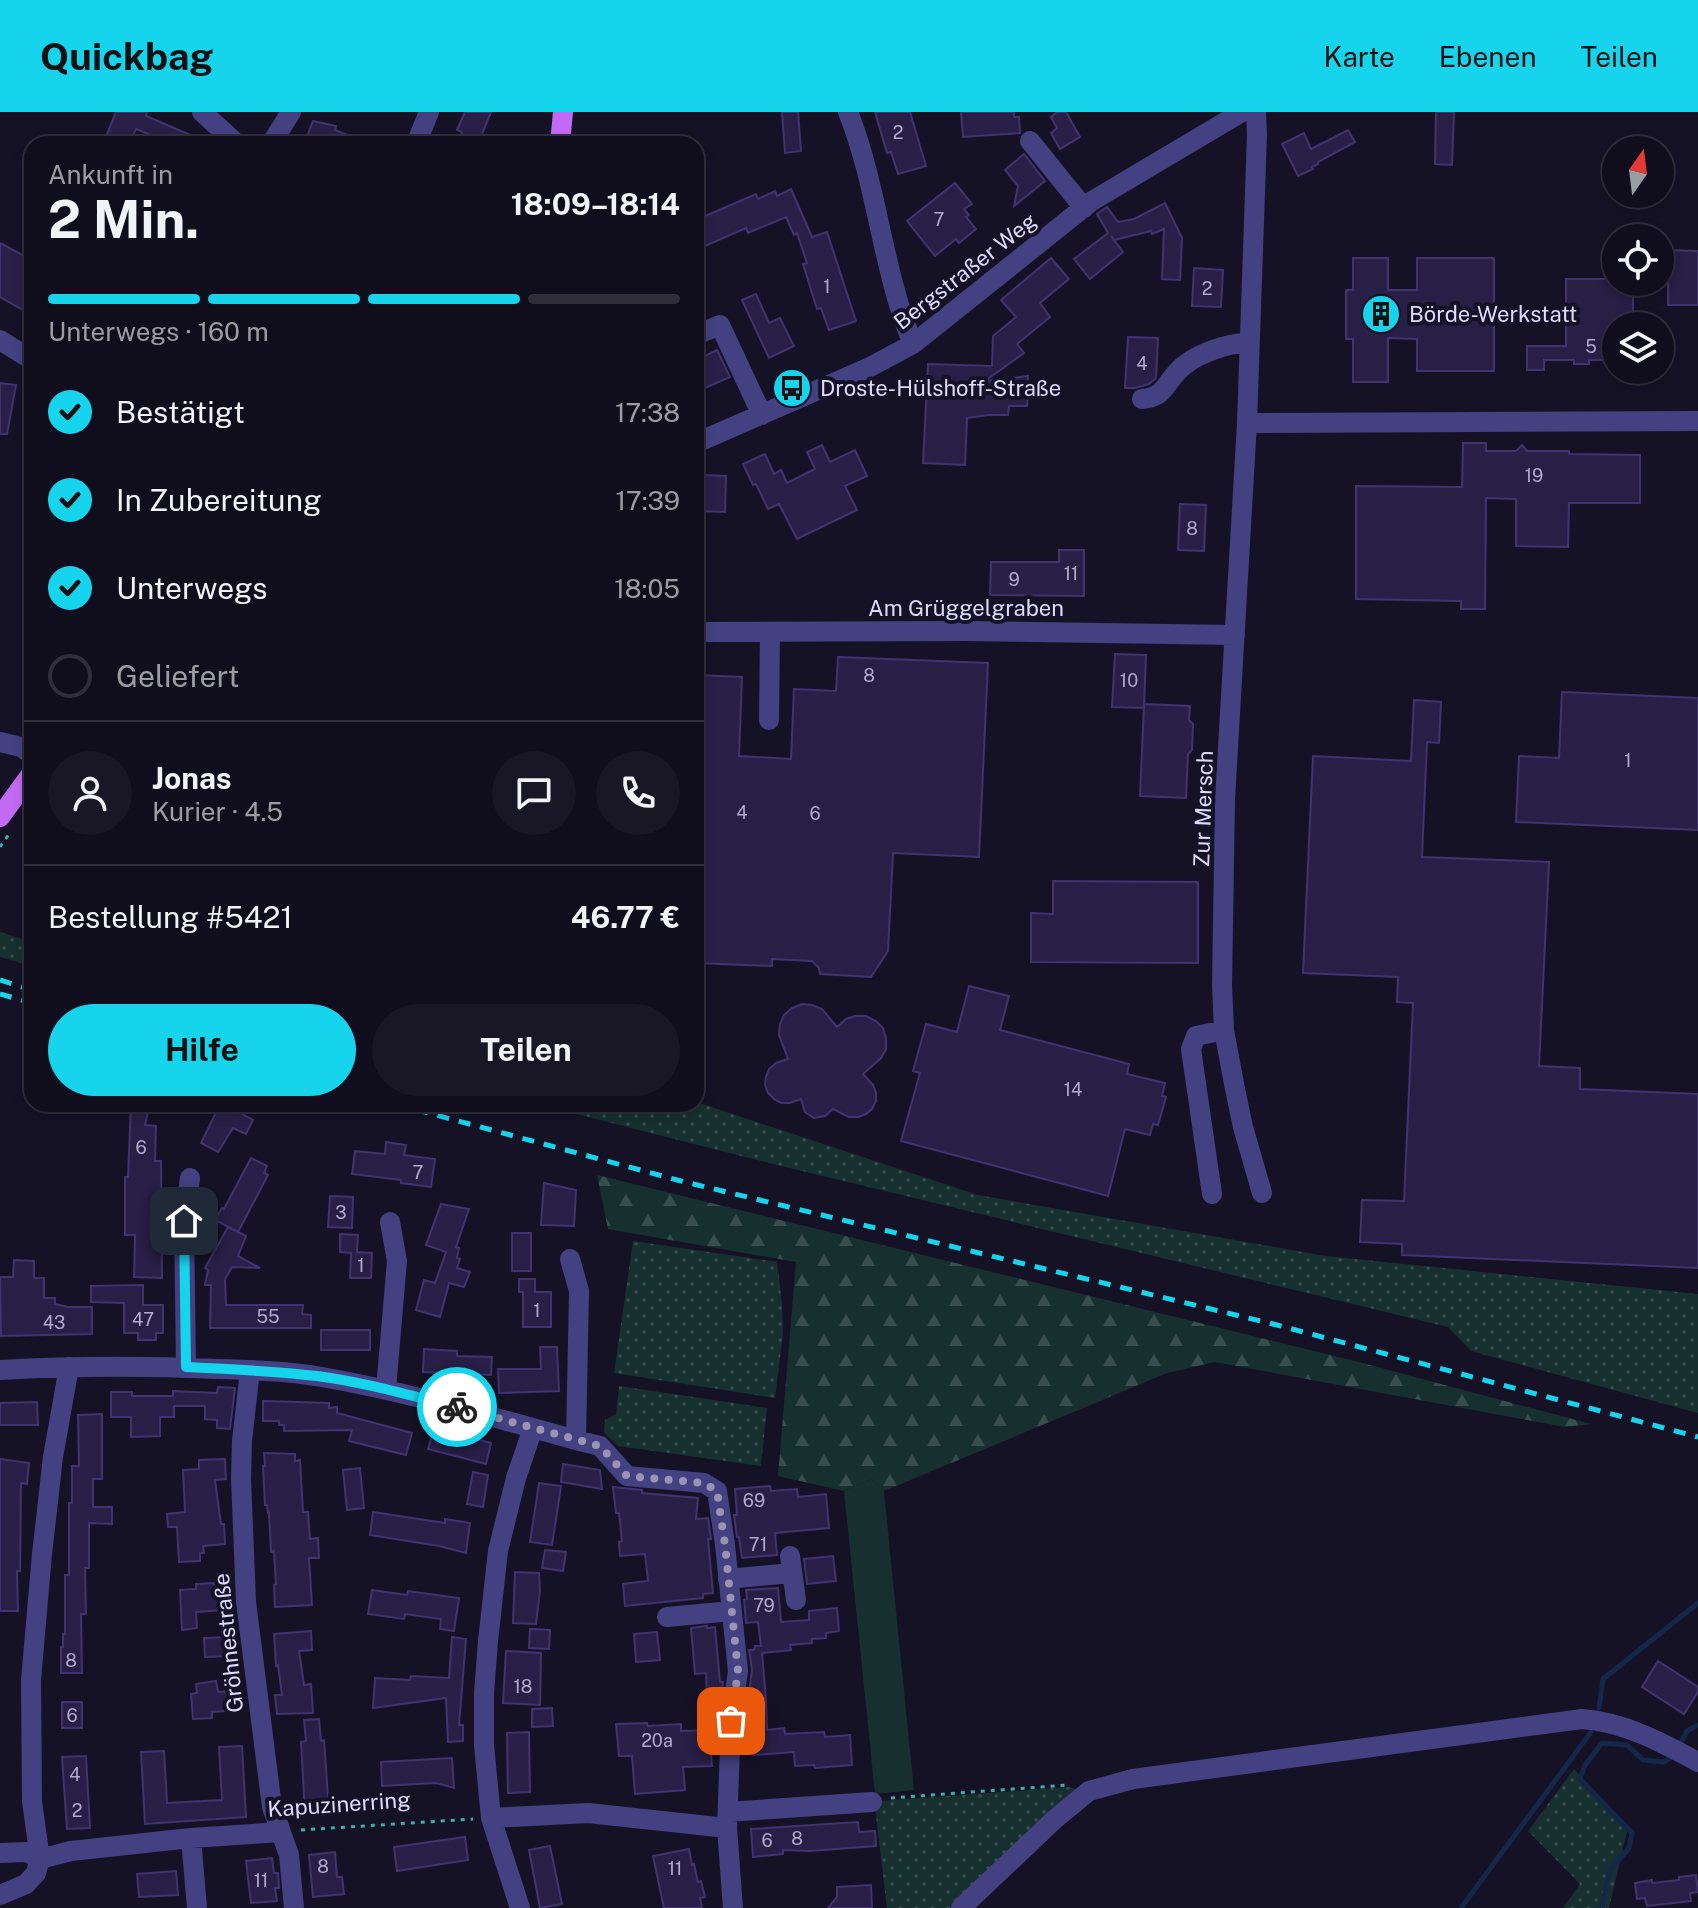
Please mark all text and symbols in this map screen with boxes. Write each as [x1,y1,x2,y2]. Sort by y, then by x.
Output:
text: Quickbag [40,34,213,79]
text: Karte [1324,40,1395,73]
text: Ebenen [1439,40,1537,73]
text: Teilen [1581,40,1658,73]
house number: 2 [893,122,903,143]
north arrow [1602,136,1674,208]
map controls [1602,136,1674,384]
text: Ankunft in [48,159,173,190]
text: 18:09–18:14 [511,186,680,222]
text: 2 Min. [48,189,199,250]
street label: Bergstraßer Weg [889,207,1041,335]
house number: 7 [934,209,944,230]
button: locate [1602,224,1674,296]
house number: 1 [823,276,831,297]
house number: 2 [1202,278,1212,299]
building icon: Börde-Werkstatt [1360,293,1402,335]
place label: Börde-Werkstatt [1409,301,1577,327]
button: layers [1602,312,1674,384]
text: Unterwegs · 160 m [48,316,269,347]
house number: 5 [1585,336,1597,357]
house number: 4 [1136,353,1148,374]
bus stop icon: Droste-Hülshoff-Straße [771,367,813,409]
place label: Droste-Hülshoff-Straße [820,375,1061,401]
icon: check [48,390,92,434]
text: Bestätigt [116,394,245,430]
text: 17:38 [615,397,680,428]
house number: 19 [1525,465,1543,486]
icon: check [48,478,92,522]
text: In Zubereitung [116,482,322,518]
text: 17:39 [615,485,680,516]
house number: 8 [1186,518,1198,539]
house number: 11 [1064,563,1078,584]
icon: check [48,566,92,610]
house number: 9 [1008,569,1020,590]
text: Unterwegs [116,570,267,606]
text: 18:05 [614,573,680,604]
street label: Am Grüggelgraben [868,595,1064,621]
text: Geliefert [116,658,239,694]
house number: 8 [863,665,875,686]
house number: 10 [1120,670,1138,691]
street label: Zur Mersch [1188,750,1218,868]
house number: 1 [1624,750,1632,771]
button: person [48,751,132,835]
button: chat [492,751,576,835]
button: phone [596,751,680,835]
text: Jonas [152,760,232,796]
text: Kurier · 4.5 [152,796,283,827]
house number: 4 [736,802,748,823]
house number: 6 [809,803,821,824]
text: Bestellung #5421 [48,899,293,935]
text: 46.77 € [571,899,680,935]
button: Hilfe [48,1004,356,1096]
button: Teilen [372,1004,680,1096]
house number: 14 [1064,1079,1082,1100]
house number: 6 [135,1137,147,1158]
house number: 7 [413,1162,423,1183]
pin [150,1187,218,1255]
icon: home [162,1199,206,1243]
house number: 3 [335,1202,347,1223]
house number: 1 [357,1255,365,1276]
house number: 1 [533,1300,541,1321]
house number: 55 [256,1306,280,1327]
house number: 47 [132,1309,154,1330]
house number: 43 [43,1312,65,1333]
courier [417,1367,497,1447]
icon: bike [435,1385,479,1429]
house number: 69 [743,1490,765,1511]
house number: 71 [749,1534,767,1555]
street label: Gröhnestraße [208,1572,248,1714]
house number: 79 [753,1595,775,1616]
house number: 8 [65,1650,77,1671]
house number: 18 [514,1676,532,1697]
pin [697,1687,765,1755]
icon: bag [709,1699,753,1743]
house number: 6 [66,1705,78,1726]
house number: 20a [641,1730,673,1751]
house number: 4 [69,1764,81,1785]
street label: Kapuzinerring [267,1786,411,1822]
house number: 2 [72,1800,82,1821]
house number: 8 [791,1828,803,1849]
house number: 6 [761,1830,773,1851]
house number: 8 [317,1856,329,1877]
house number: 11 [668,1858,682,1879]
house number: 11 [254,1870,268,1891]

